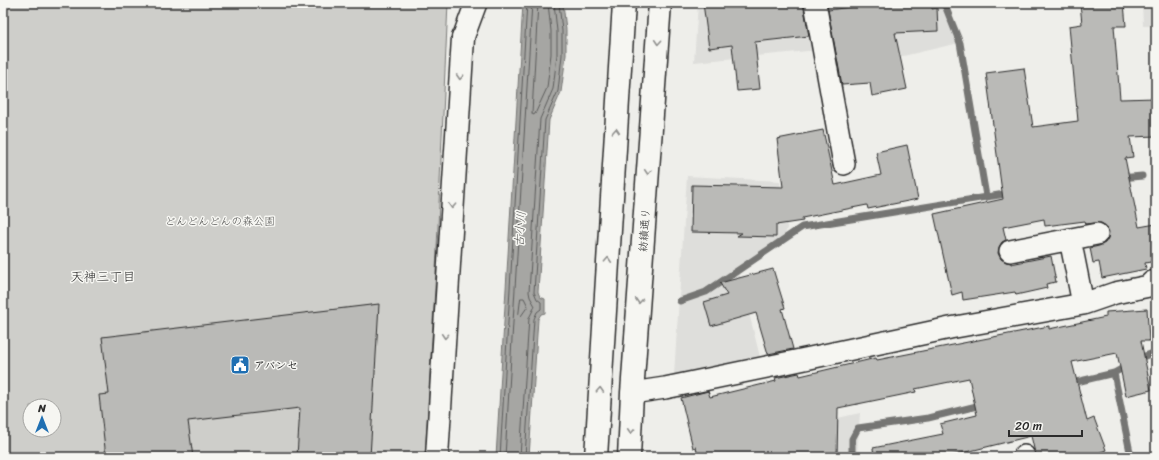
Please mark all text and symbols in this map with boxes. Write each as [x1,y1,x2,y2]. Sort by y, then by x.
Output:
one-way arrow [653,39,662,45]
one-way arrow [456,74,465,80]
one-way arrow [611,128,620,134]
one-way arrow [644,169,653,175]
one-way arrow [448,203,457,209]
street label: 紡績通り [633,207,656,253]
water label: 古小川 [508,210,532,248]
park label: どんどんどんの森公園 [165,212,275,231]
one-way arrow [603,257,612,263]
district label: 天神三丁目 [70,265,136,288]
one-way arrow [635,298,644,304]
one-way arrow [440,333,449,339]
public building icon: アバンセ [229,354,251,376]
place label: アバンセ [254,356,298,375]
one-way arrow [596,387,604,393]
north arrow [22,398,62,438]
text: N [37,399,46,418]
scale bar [1009,412,1082,438]
text: 20 m [1015,415,1042,437]
one-way arrow [626,428,635,434]

